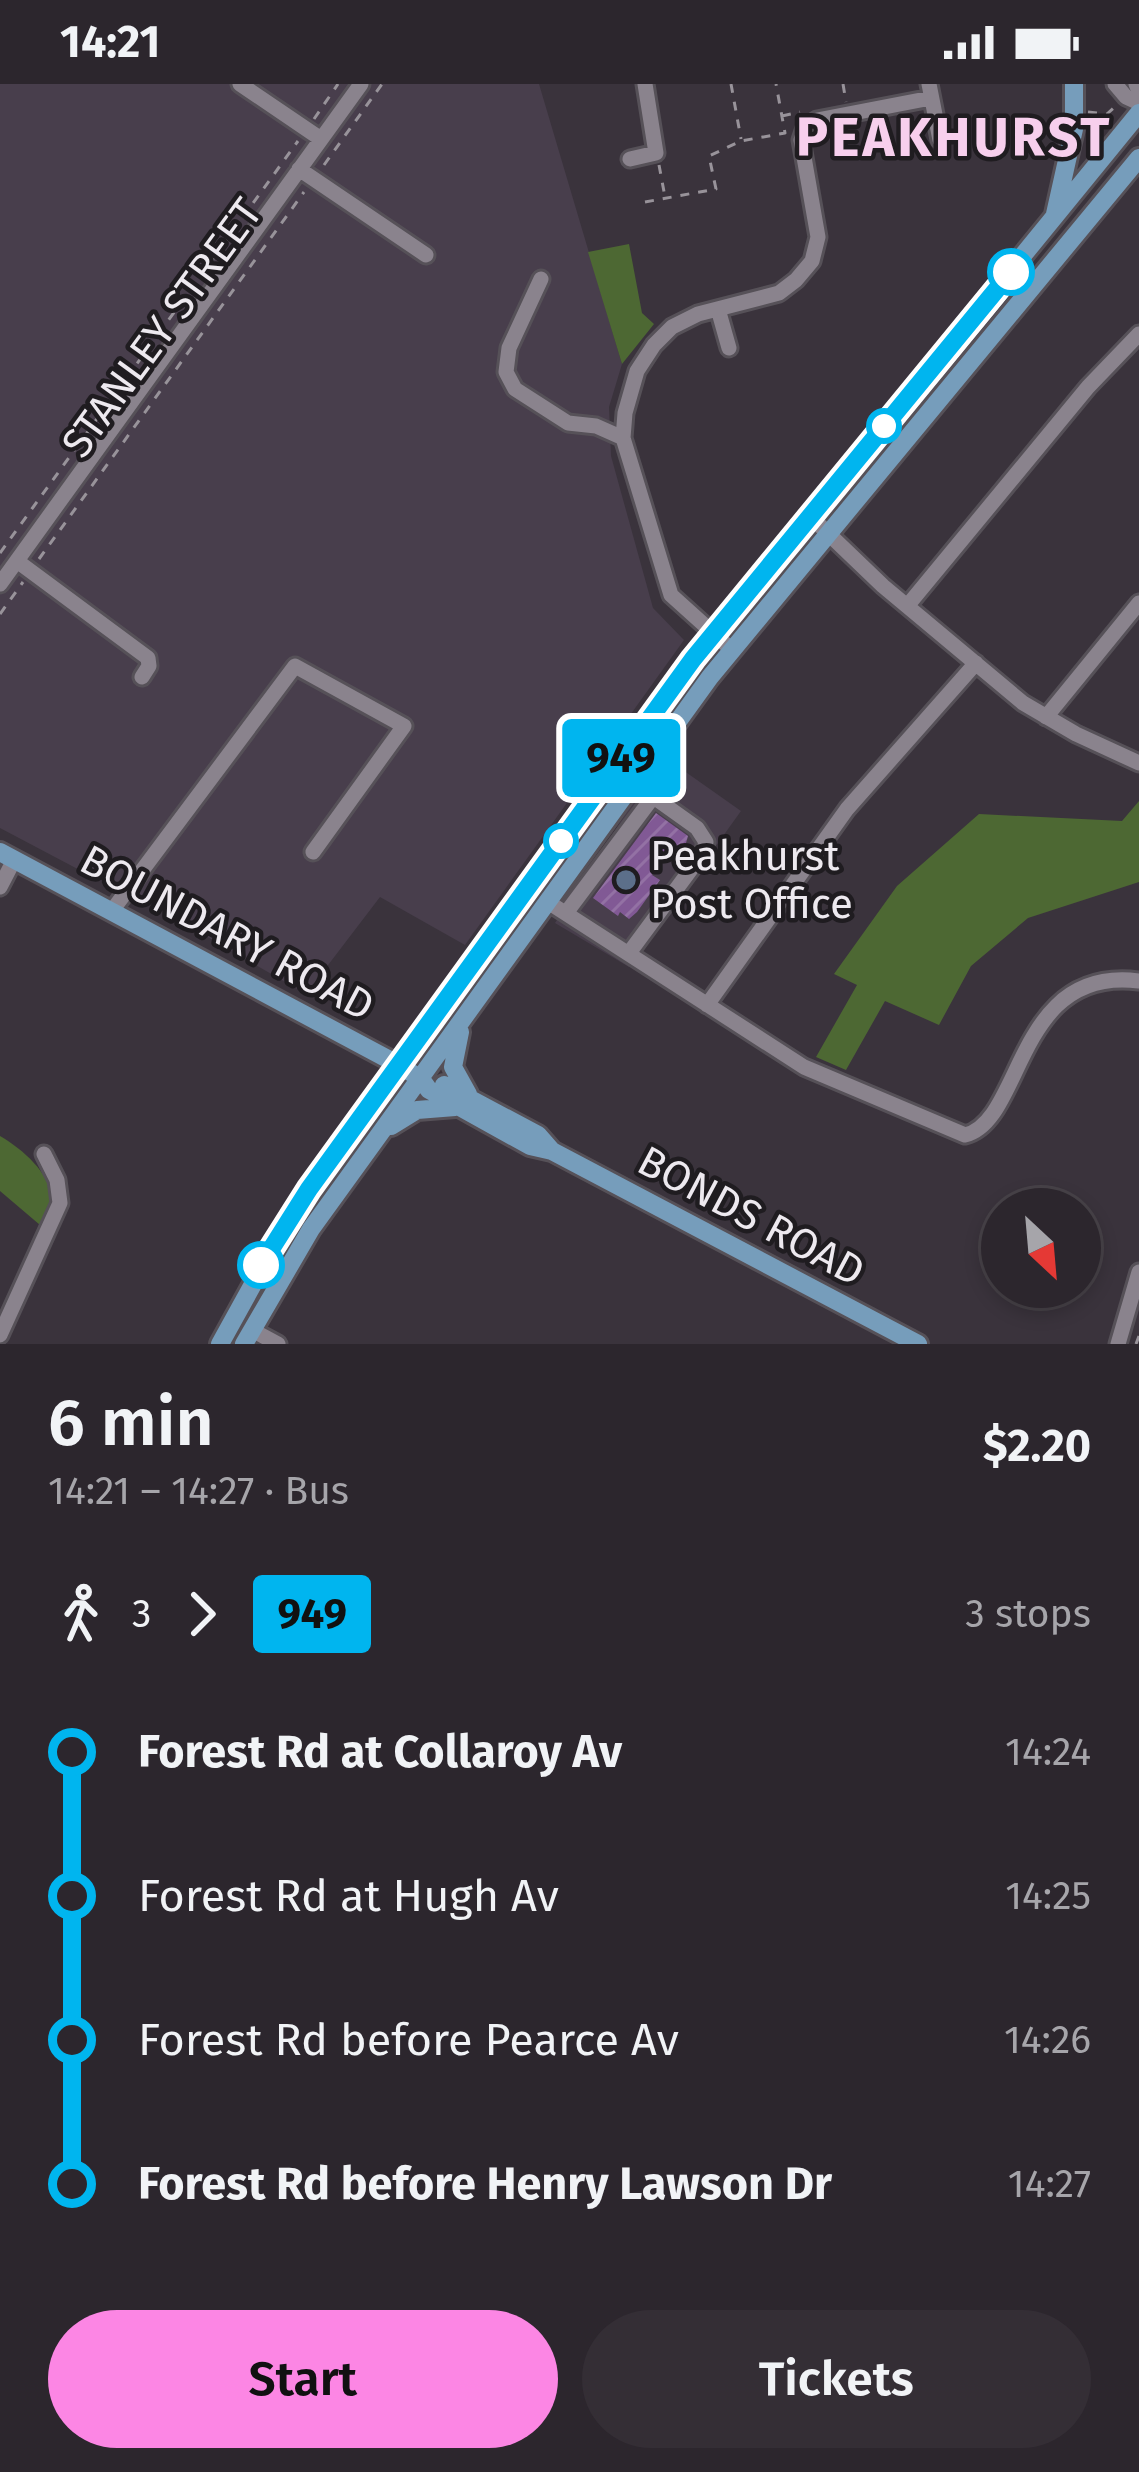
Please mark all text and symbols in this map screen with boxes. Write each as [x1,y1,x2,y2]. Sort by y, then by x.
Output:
text: 14:21 [60,15,160,69]
district label: PEAKHURST [796,106,1112,170]
street label: STANLEY STREET [51,189,273,467]
unlabelled marker [989,250,1033,294]
unlabelled marker [868,410,900,442]
line badge: 949 [552,719,690,797]
text: 949 [586,733,656,783]
unlabelled marker [545,825,577,857]
place label: Peakhurst Post Office [650,831,853,929]
street label: BOUNDARY ROAD [72,835,382,1031]
marker: Peakhurst Post Office [613,867,639,893]
street label: BONDS ROAD [629,1135,873,1297]
north arrow [981,1188,1101,1308]
map controls [981,1188,1101,1308]
unlabelled marker [239,1243,283,1287]
text: 6 min [48,1383,214,1462]
text: $2.20 [983,1419,1091,1473]
text: 14:21 – 14:27 · Bus [48,1468,349,1514]
icon: walk [48,1581,114,1647]
icon: forward [169,1581,235,1647]
text: 949 [277,1589,347,1639]
text: 3 [132,1591,151,1637]
text: 3 stops [965,1591,1091,1637]
text: Forest Rd at Collaroy Av [138,1725,622,1779]
text: 14:24 [1005,1729,1091,1775]
text: Forest Rd at Hugh Av [138,1869,559,1923]
text: 14:25 [1005,1873,1091,1919]
text: Forest Rd before Pearce Av [138,2013,679,2067]
text: 14:26 [1004,2017,1091,2063]
text: Forest Rd before Henry Lawson Dr [138,2157,832,2211]
text: 14:27 [1008,2161,1091,2207]
button: Start [48,2310,558,2448]
button: Tickets [582,2310,1091,2448]

